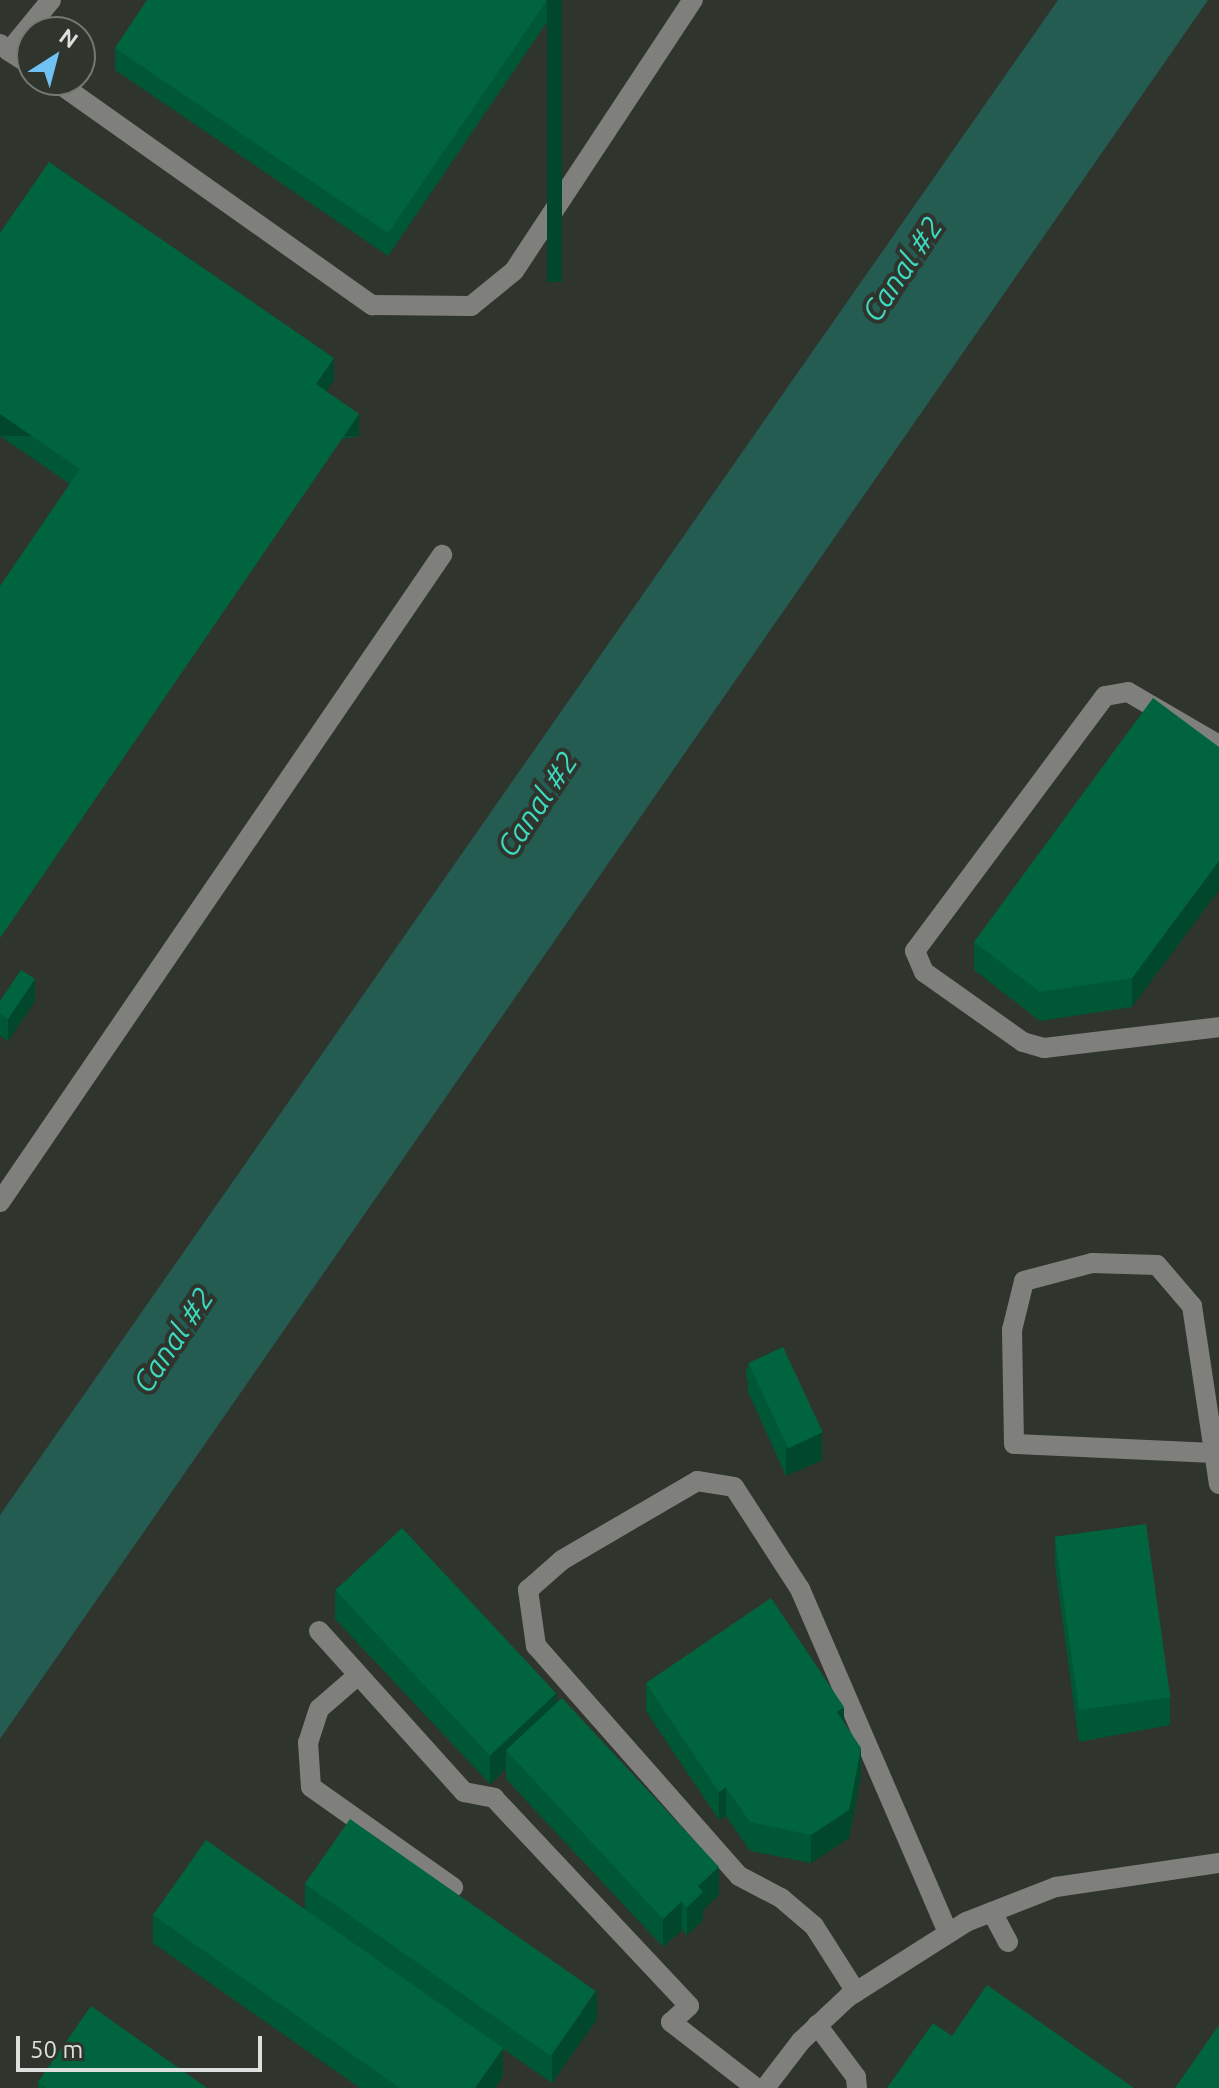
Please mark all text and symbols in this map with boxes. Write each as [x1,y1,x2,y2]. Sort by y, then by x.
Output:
north arrow [16,16,96,96]
text: N [55,23,83,53]
water label: Canal #2 [854,210,950,328]
water label: Canal #2 [489,745,585,863]
water label: Canal #2 [125,1281,221,1399]
scale bar [20,2020,266,2070]
text: 50 m [30,2036,83,2063]

